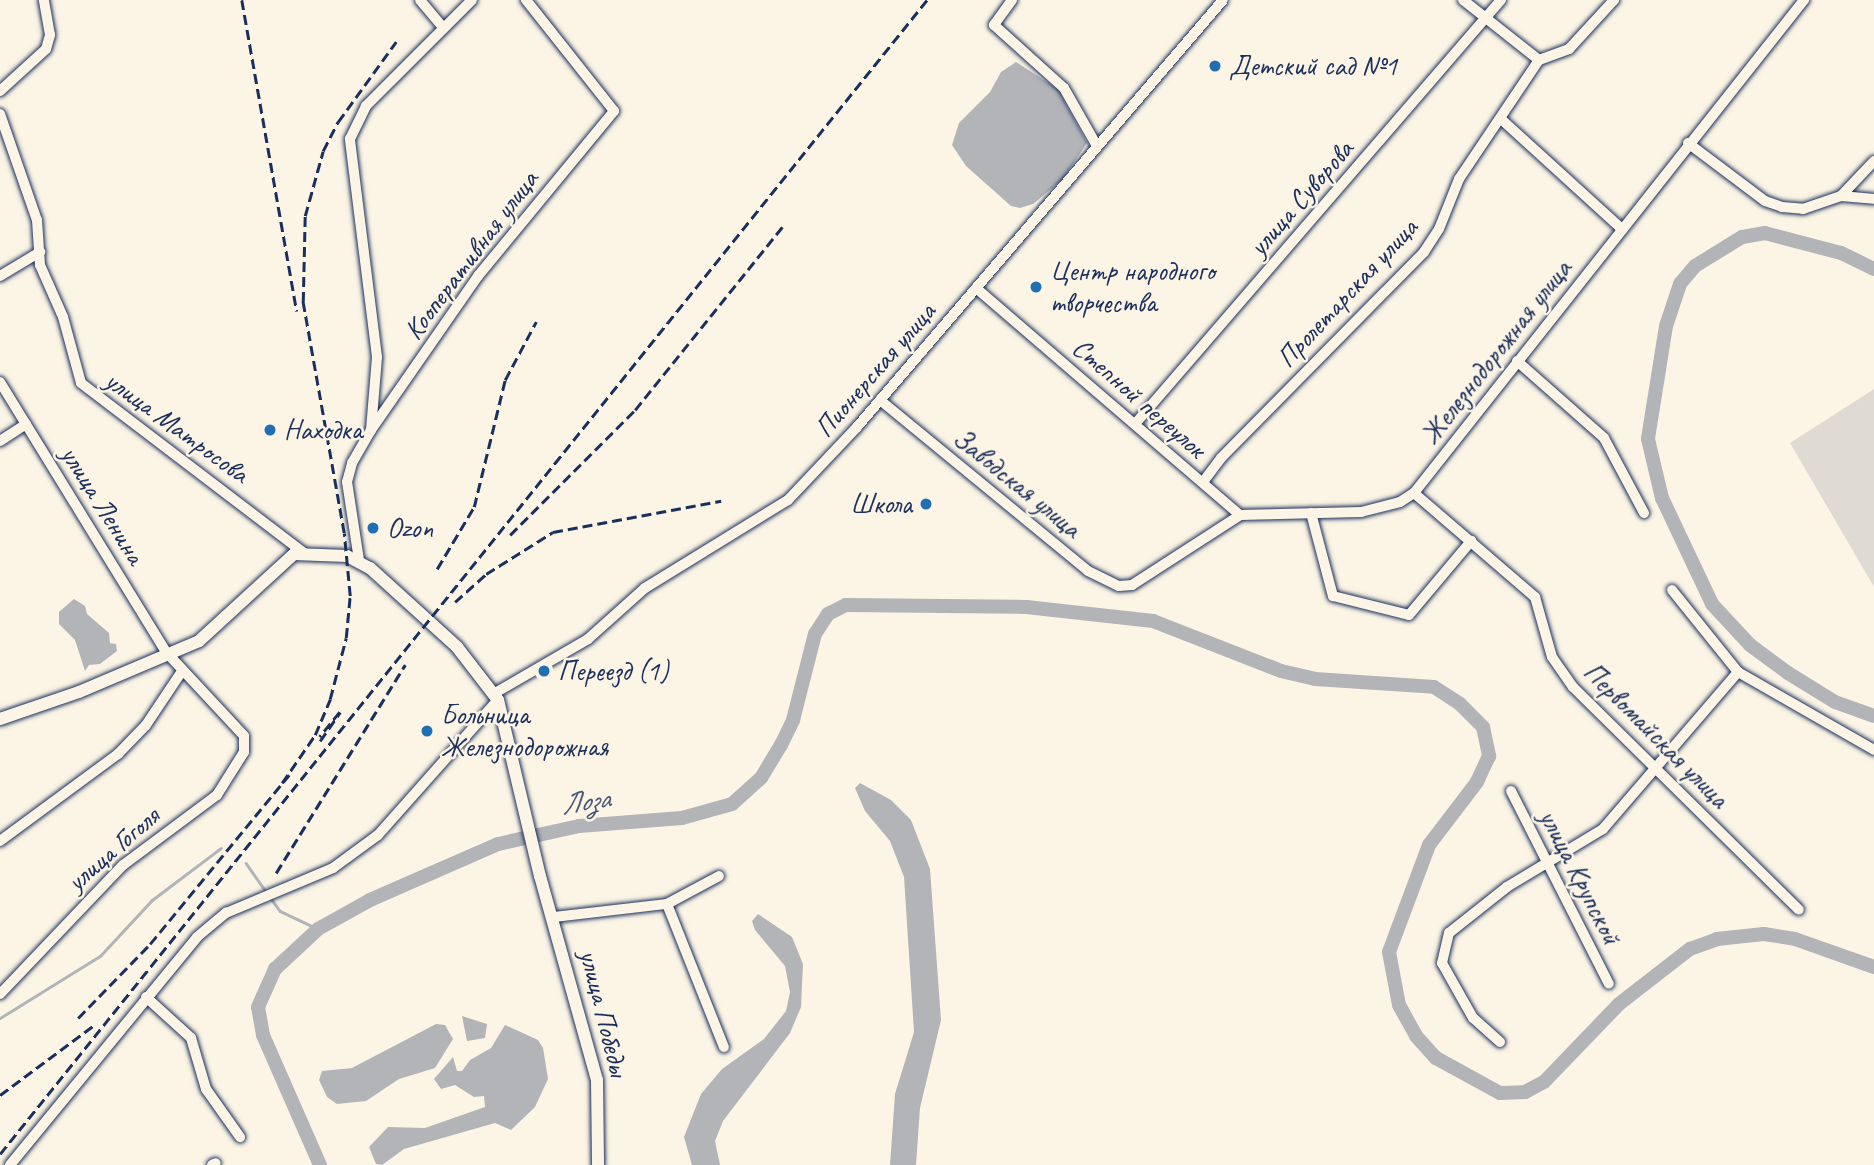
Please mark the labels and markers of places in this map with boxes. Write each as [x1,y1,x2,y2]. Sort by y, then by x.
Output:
place label: Детский сад №1 [1229,49,1397,83]
marker: Детский сад №1 [1207,58,1223,74]
place label: Центр народного творчества [1050,254,1216,320]
marker: Центр народного творчества [1028,279,1044,295]
place label: Находка [284,413,362,447]
marker: Находка [262,422,278,438]
place label: Школа [850,487,912,521]
marker: Школа [918,496,934,512]
place label: Ozon [387,511,433,545]
marker: Ozon [365,520,381,536]
place label: Переезд (1) [558,654,668,688]
marker: Переезд (1) [536,663,552,679]
place label: Больница Железнодорожная [441,698,608,764]
marker: Больница Железнодорожная [419,723,435,739]

